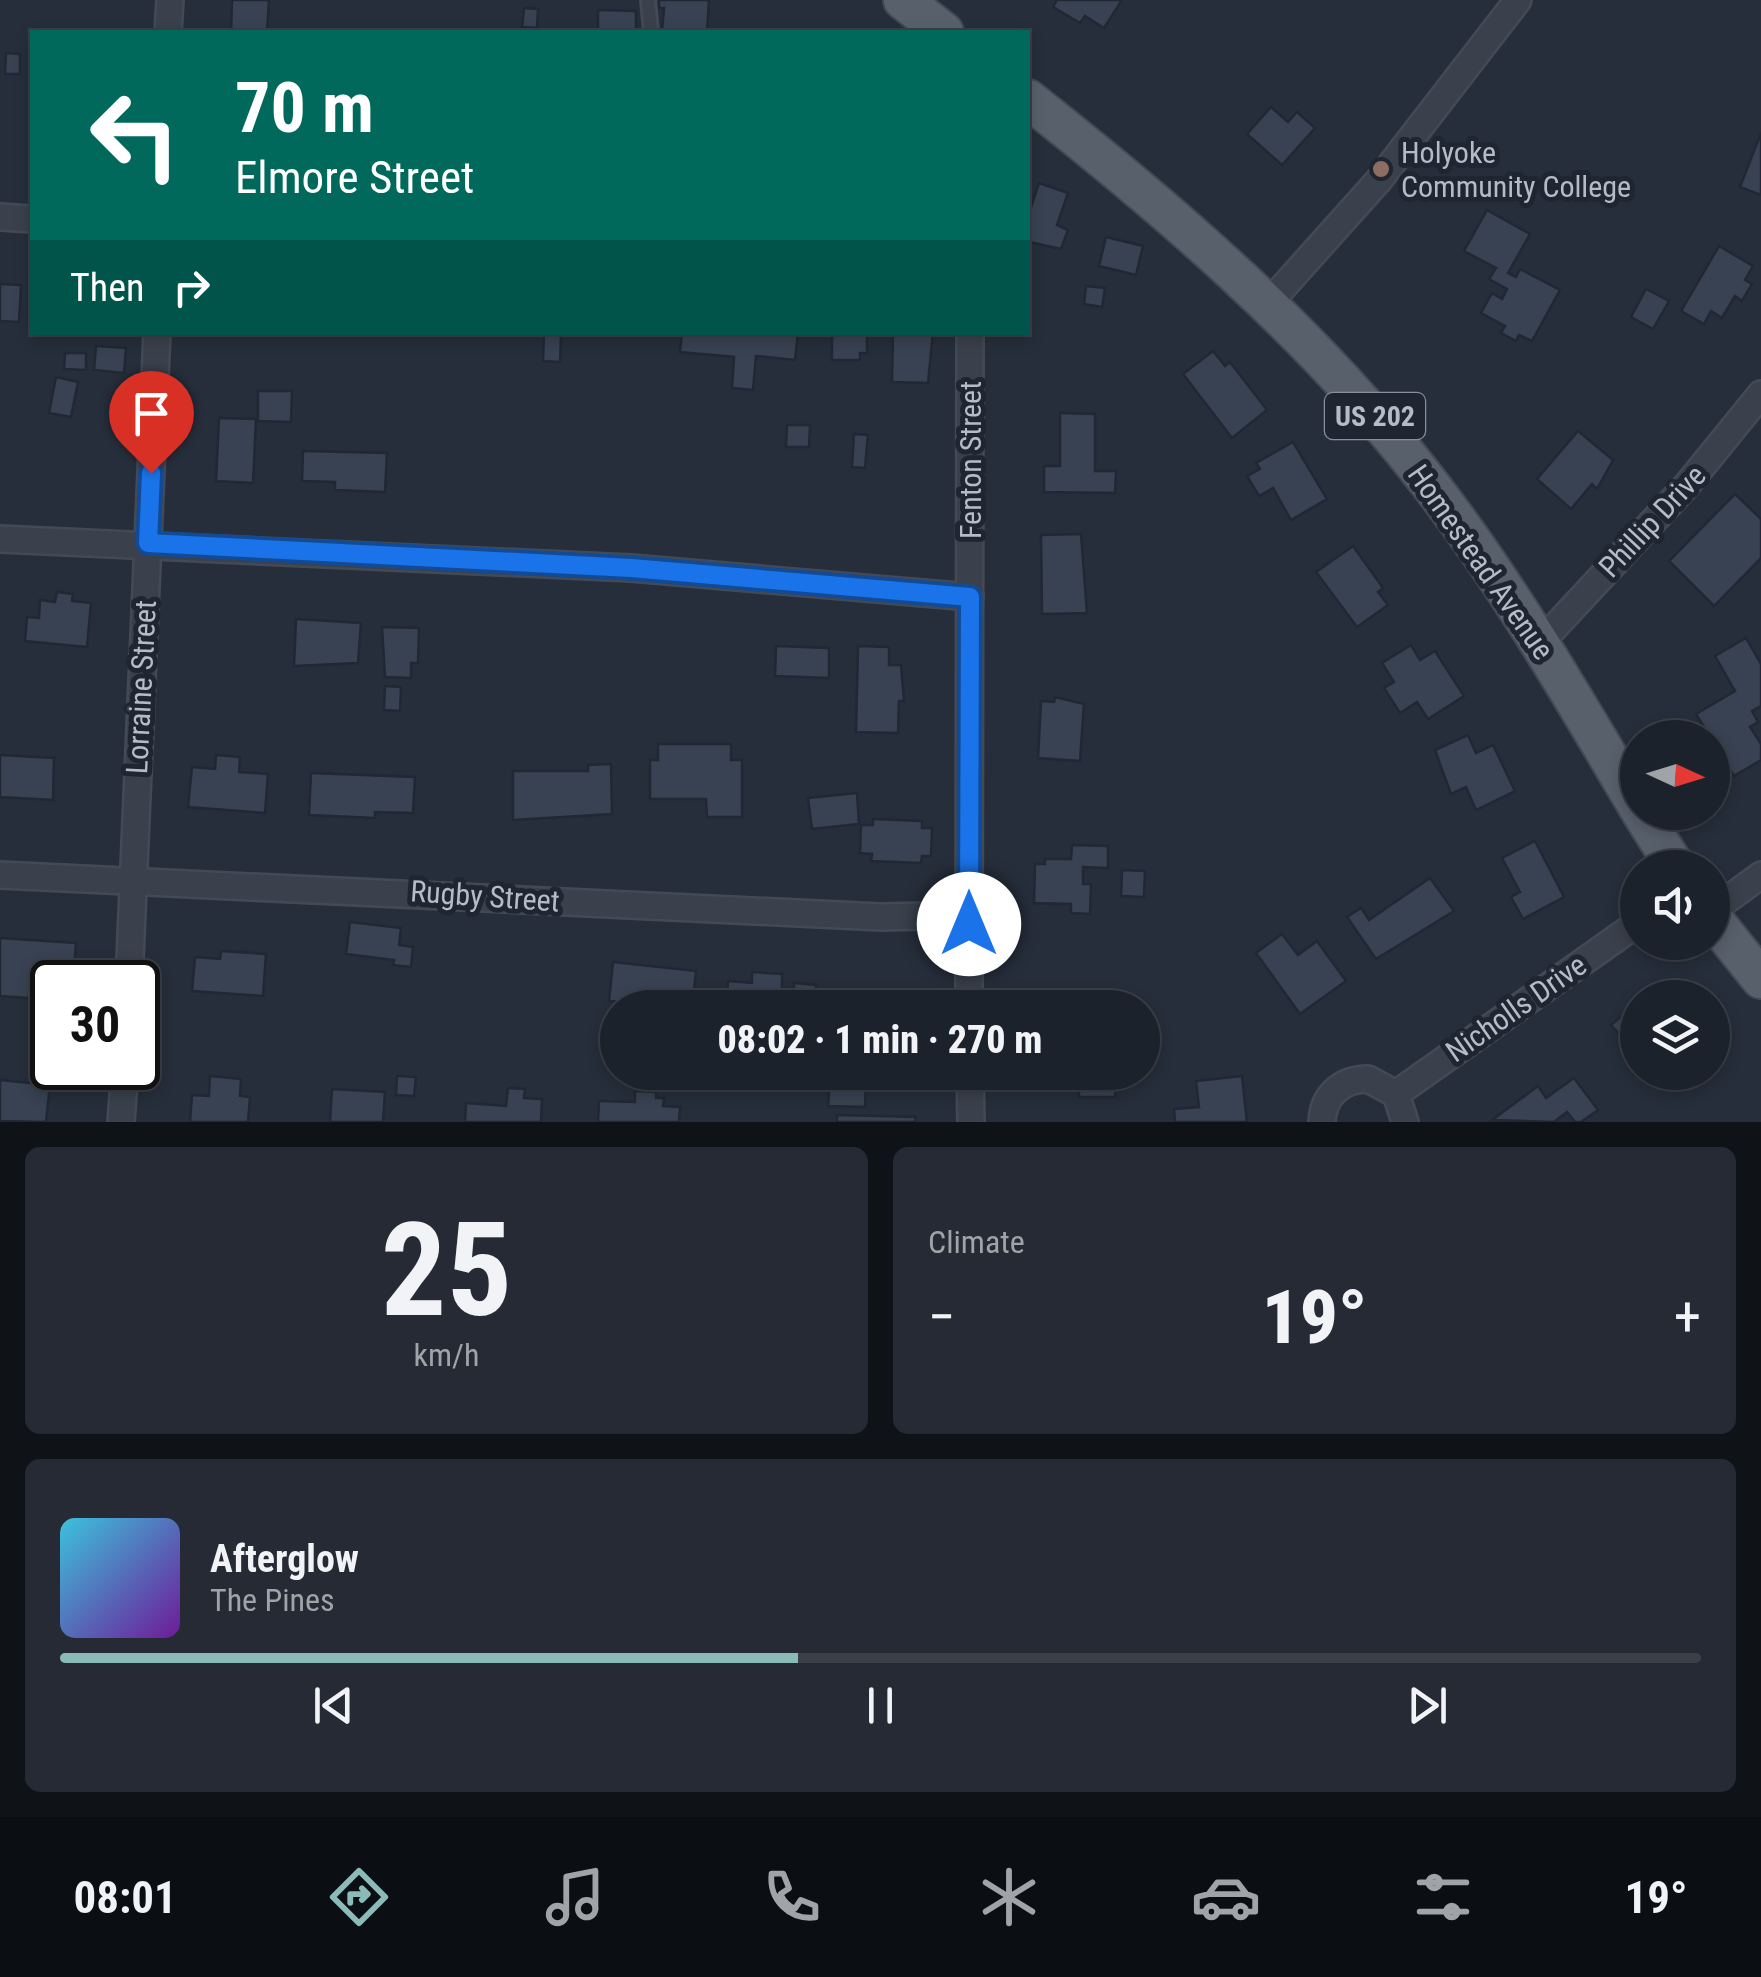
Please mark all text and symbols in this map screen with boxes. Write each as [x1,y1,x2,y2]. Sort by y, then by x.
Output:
text: 70 m [235,67,374,149]
icon: left [70,70,200,200]
place label: Holyoke Community College [1401,135,1631,204]
text: Elmore Street [235,151,474,204]
marker: Holyoke Community College [1370,158,1392,180]
icon: right [164,260,219,315]
text: Then [70,266,144,310]
pin [109,371,194,474]
street label: Fenton Street [953,381,988,539]
icon: arrive [124,386,179,441]
road number: US 202 [1325,393,1425,439]
street label: Homestead Avenue [1401,458,1561,666]
street label: Phillip Drive [1591,458,1713,584]
street label: Lorraine Street [119,599,163,775]
north arrow [1620,720,1730,830]
map controls [1620,720,1730,1090]
button: sound [1620,850,1730,960]
position arrow [917,872,1021,976]
street label: Rugby Street [409,873,561,919]
street label: Nicholls Drive [1439,947,1593,1069]
speed limit sign: 30 [30,960,160,1090]
button: layers [1620,980,1730,1090]
text: 08:02 · 1 min · 270 m [718,1018,1042,1062]
text: 25 [381,1194,512,1347]
text: Climate [928,1223,1025,1261]
text: 19° [1262,1273,1367,1361]
text: − [928,1285,956,1349]
text: + [1674,1285,1701,1349]
text: km/h [414,1336,479,1374]
text: Afterglow [210,1537,359,1581]
text: The Pines [210,1581,335,1619]
icon: previous [306,1678,361,1733]
icon: pause [853,1678,908,1733]
icon: next [1400,1678,1455,1733]
icon: directions [324,1862,394,1932]
icon: music [540,1862,610,1932]
icon: phone [757,1862,827,1932]
icon: climate [974,1862,1044,1932]
icon: car [1191,1862,1261,1932]
icon: filters [1408,1862,1478,1932]
text: 08:01 [73,1871,177,1924]
text: 19° [1624,1871,1687,1924]

